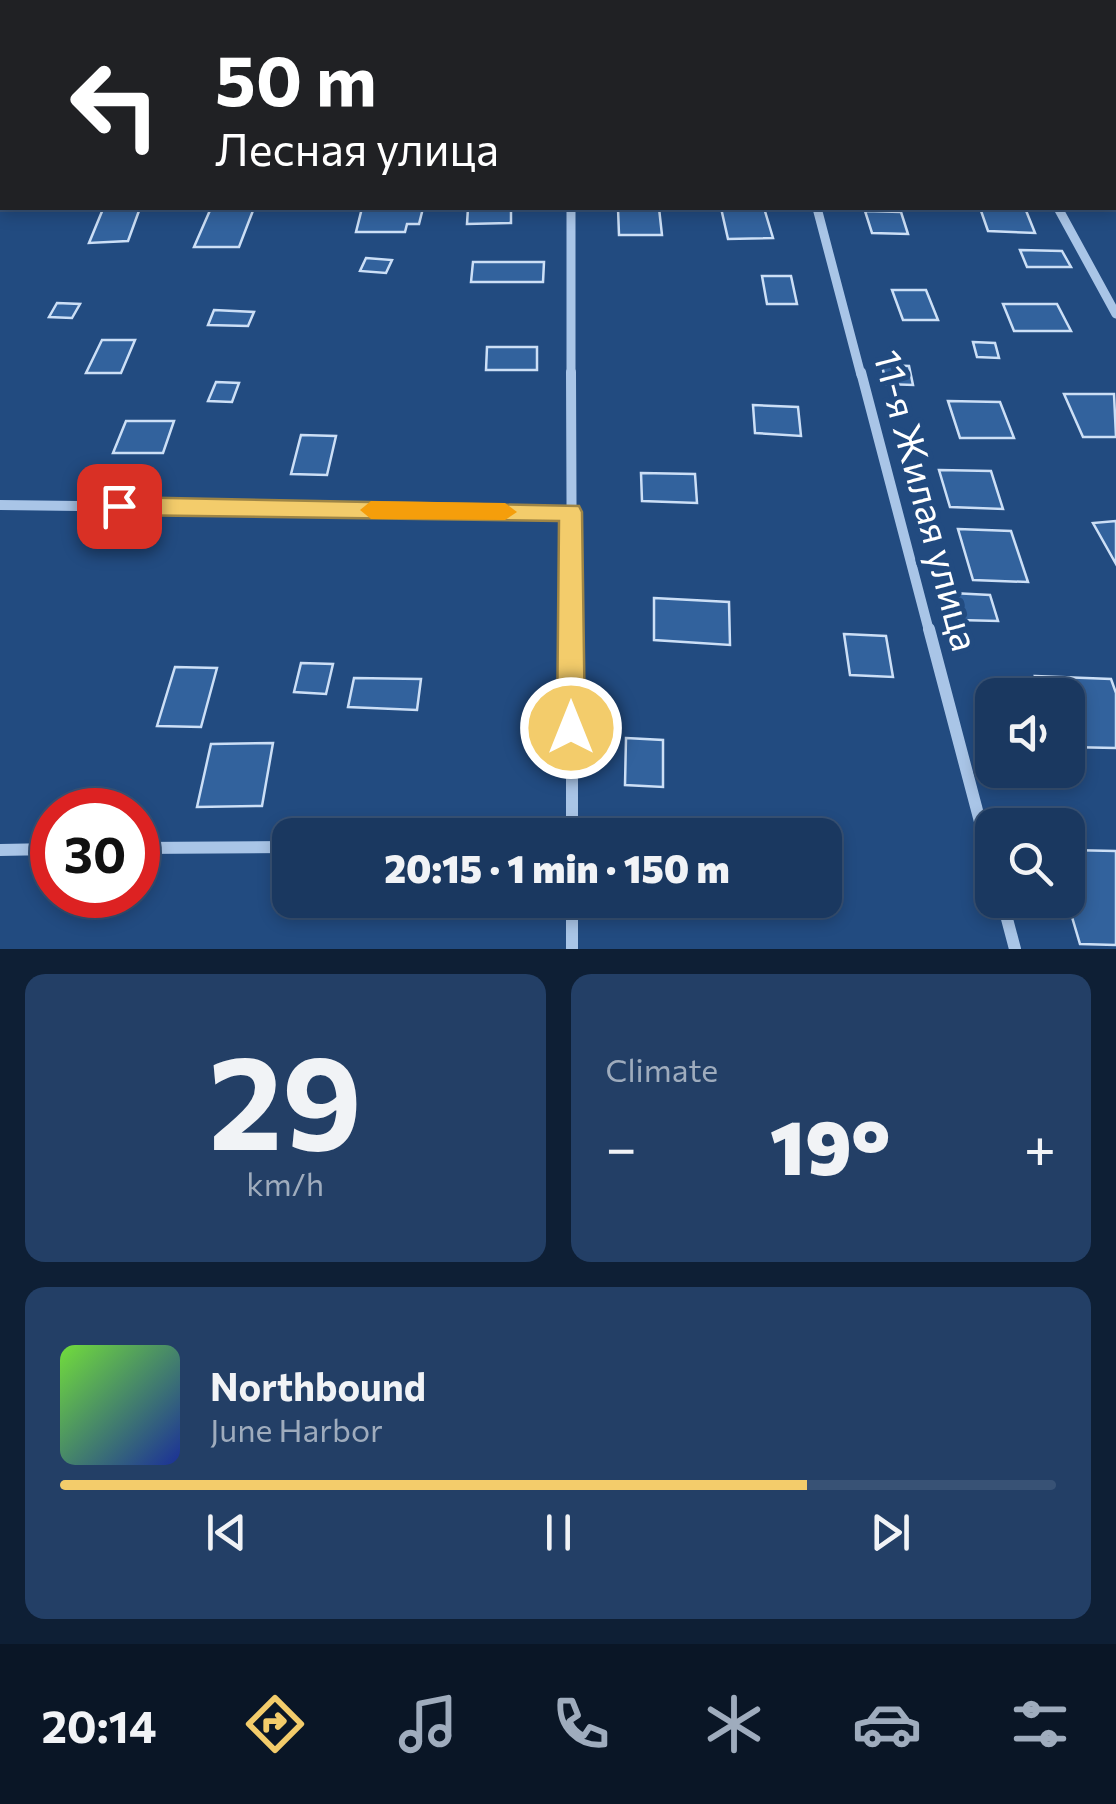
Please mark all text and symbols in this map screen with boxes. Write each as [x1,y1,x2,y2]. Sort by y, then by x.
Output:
text: 50 m [215,35,377,120]
icon: left [50,40,180,170]
text: Лесная улица [215,120,499,175]
street label: 11-я Жилая улица [865,344,991,656]
pin [77,464,162,549]
icon: arrive [92,479,147,534]
position arrow [519,676,623,780]
map controls [975,678,1085,918]
button: sound [975,678,1085,788]
speed limit sign: 30 [30,788,160,918]
button: search [975,808,1085,918]
text: 20:15 · 1 min · 150 m [384,844,730,891]
text: 29 [209,1018,362,1177]
text: Climate [606,1049,718,1089]
text: 19° [770,1099,890,1190]
text: − [606,1112,637,1179]
text: + [1024,1112,1056,1179]
text: km/h [246,1163,324,1203]
text: Northbound [210,1362,426,1409]
text: June Harbor [210,1409,383,1449]
icon: previous [199,1505,254,1560]
icon: pause [531,1505,586,1560]
icon: next [863,1505,918,1560]
icon: directions [240,1689,310,1759]
icon: music [393,1689,463,1759]
icon: phone [546,1689,616,1759]
icon: climate [699,1689,769,1759]
icon: car [852,1689,922,1759]
icon: filters [1005,1689,1075,1759]
text: 20:14 [41,1697,157,1752]

